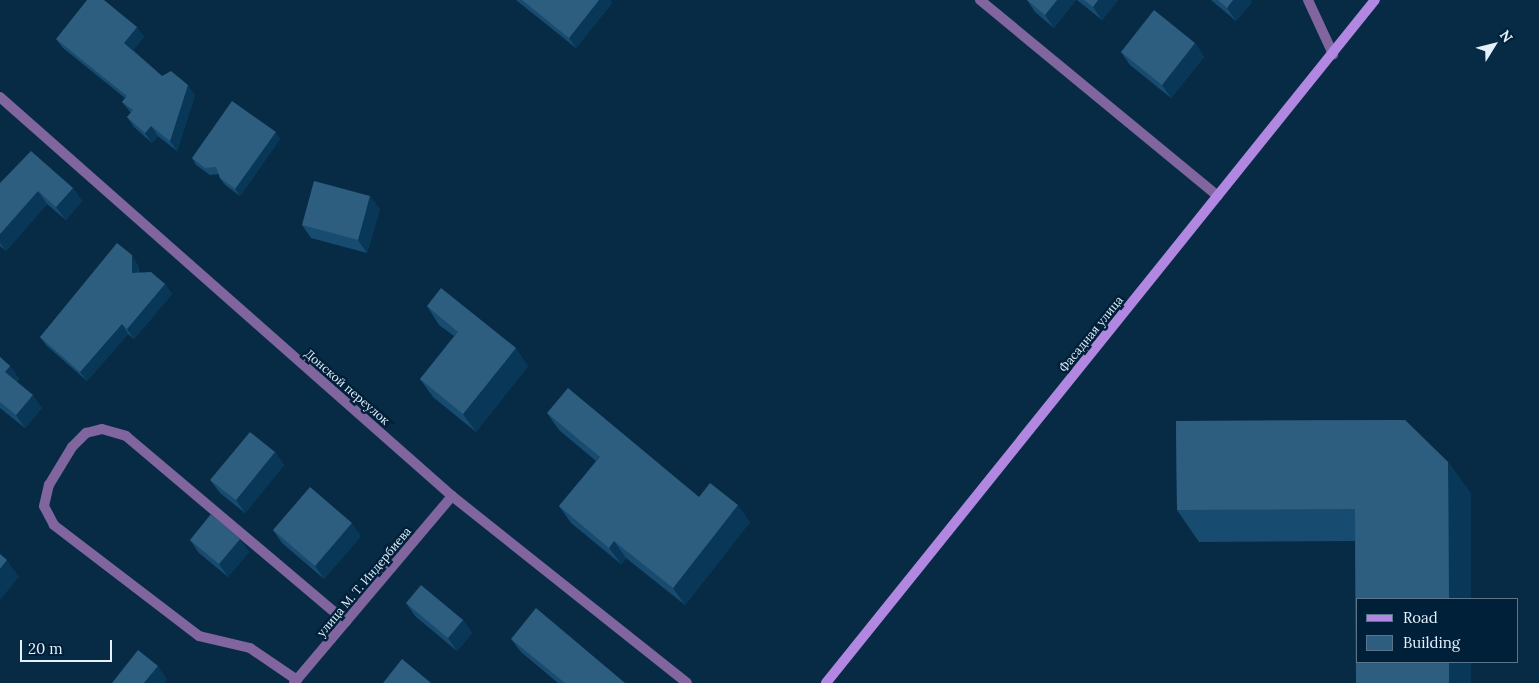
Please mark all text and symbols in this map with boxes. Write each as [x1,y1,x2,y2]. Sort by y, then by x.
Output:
north arrow [1469,20,1519,70]
text: N [1496,27,1517,46]
street label: Фасадная улица [1056,293,1126,375]
street label: Донской переулок [302,346,392,428]
street label: улица М. Т. Индербиева [314,524,414,640]
legend [1356,598,1519,663]
text: Road [1403,608,1438,627]
scale bar [22,630,115,662]
text: Building [1403,633,1460,652]
text: 20 m [28,639,63,658]

